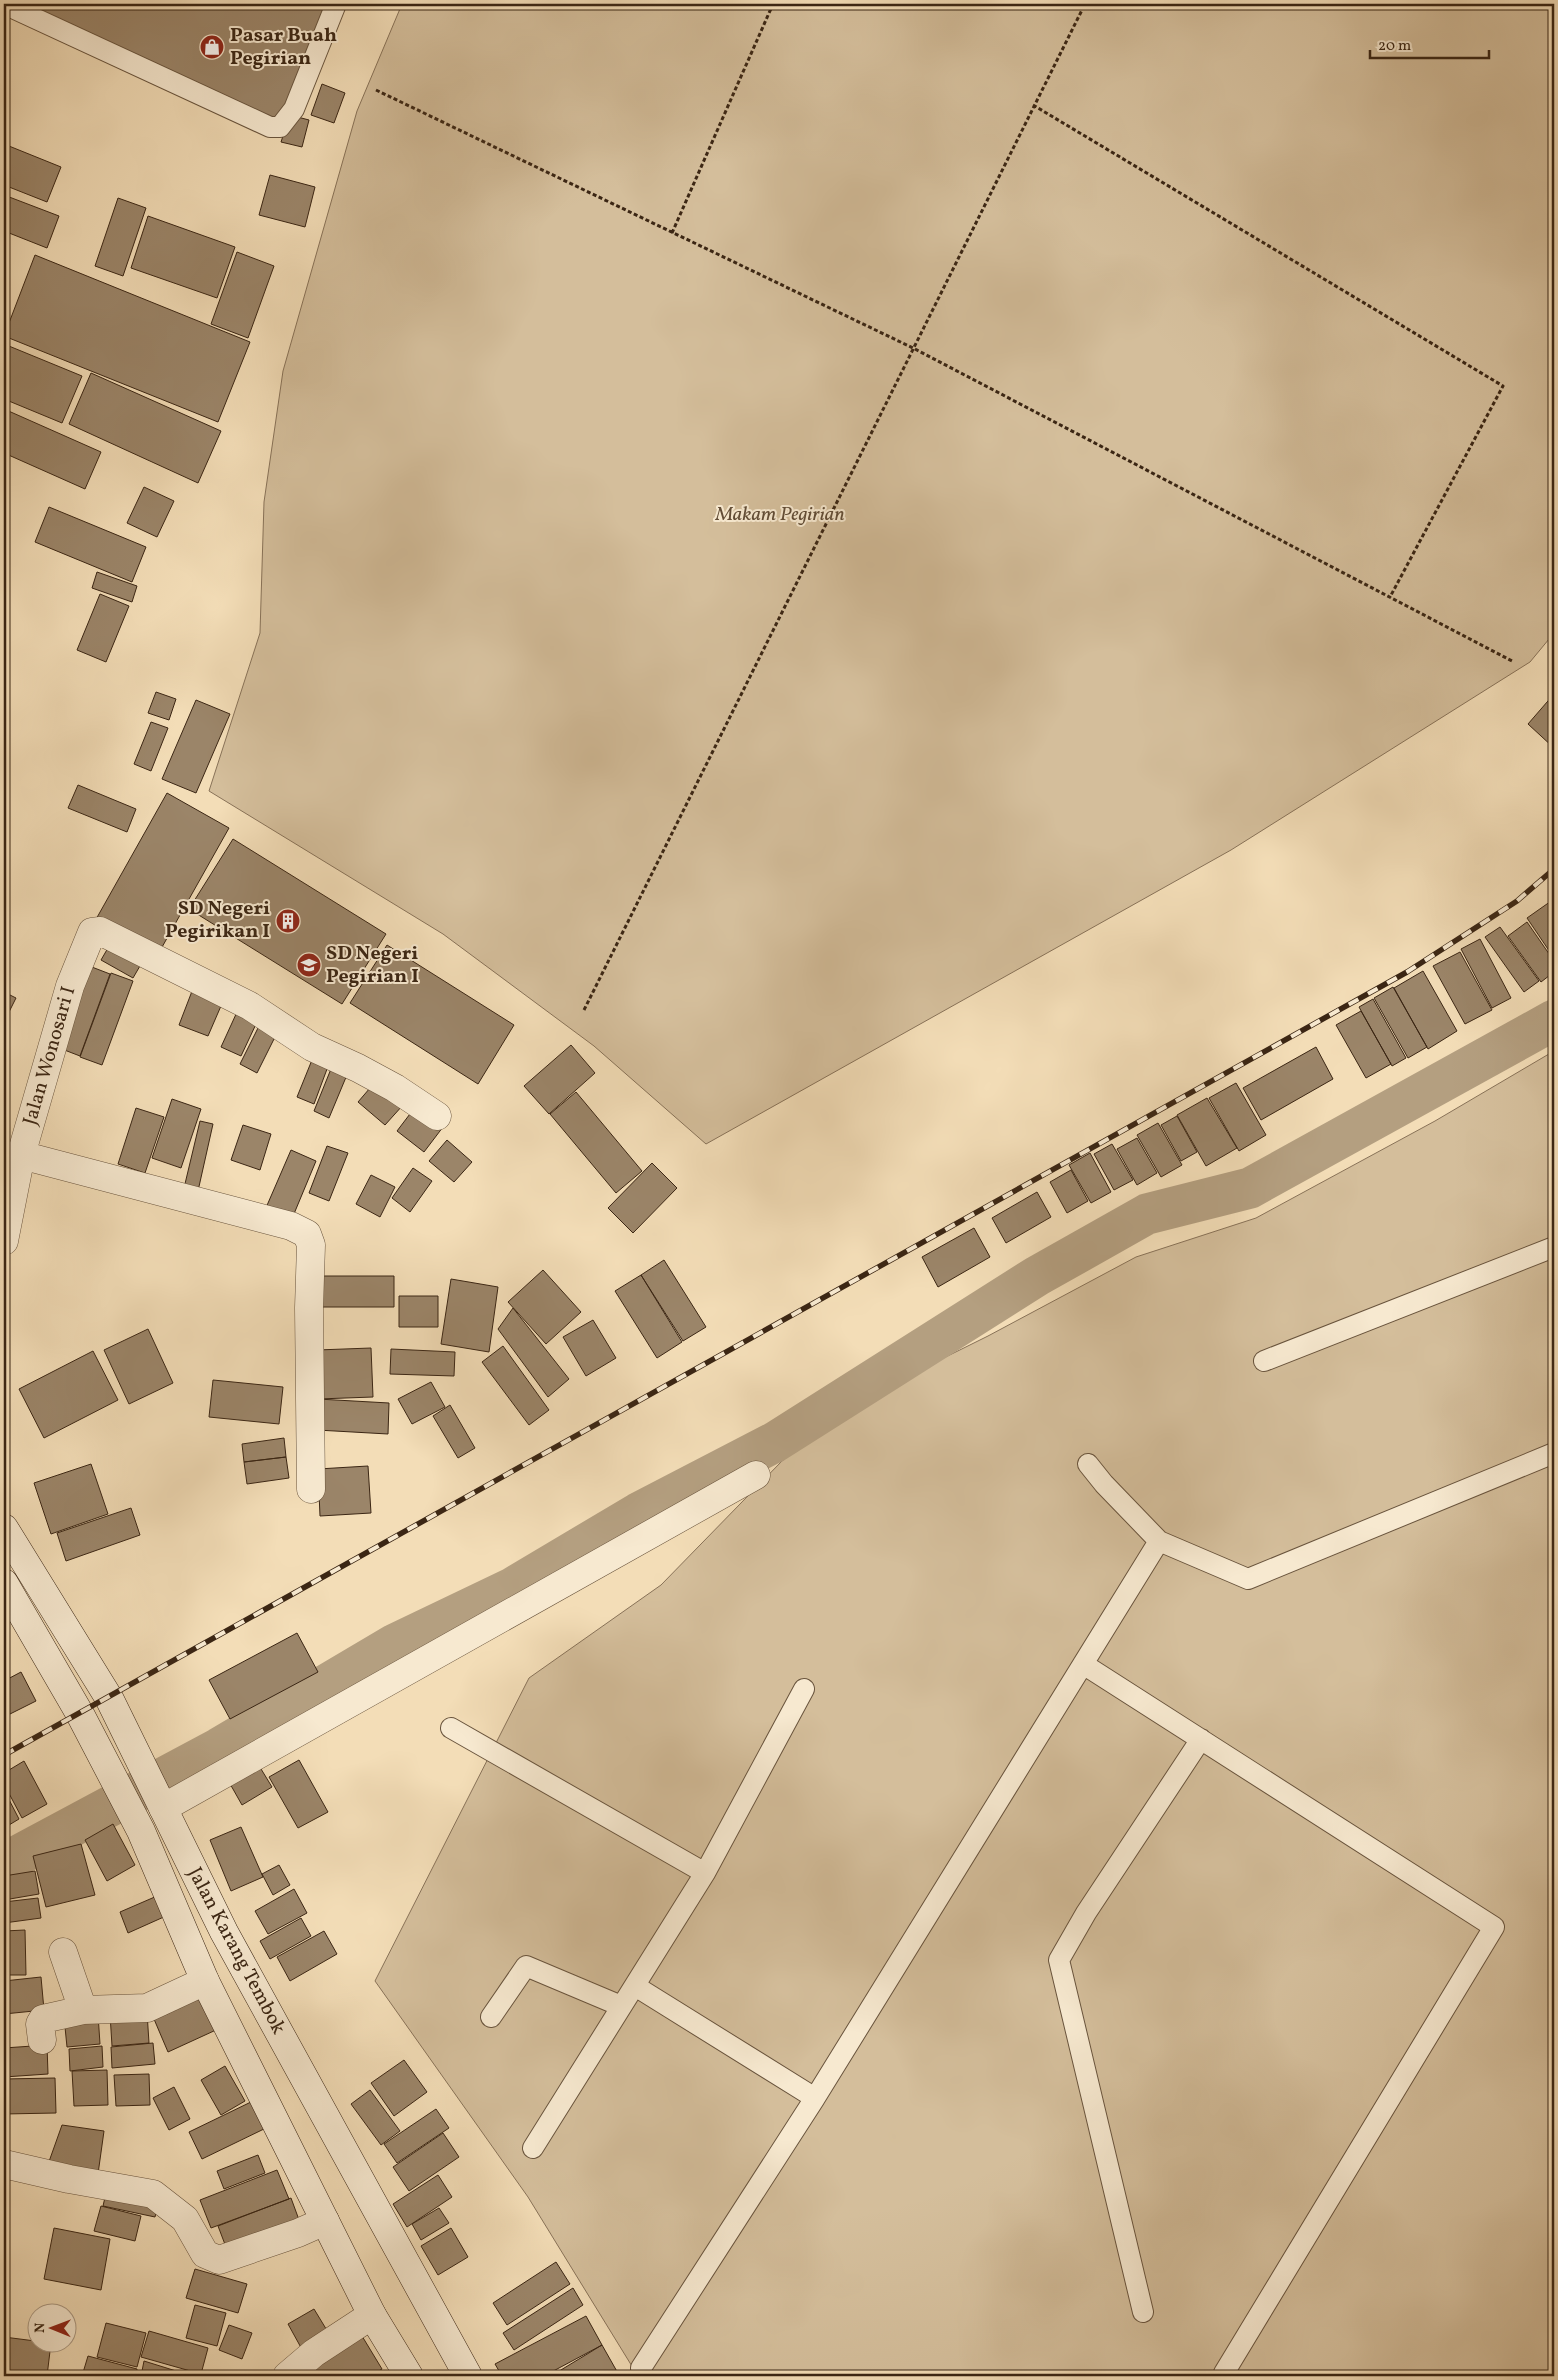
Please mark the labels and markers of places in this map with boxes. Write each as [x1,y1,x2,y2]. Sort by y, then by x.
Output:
place label: Pasar Buah Pegirian [230,22,337,73]
shop icon: Pasar Buah Pegirian [199,34,225,60]
place label: SD Negeri Pegirikan I [165,895,270,946]
building icon: SD Negeri Pegirikan I [275,908,301,934]
place label: SD Negeri Pegirian I [326,940,419,991]
school or university icon: SD Negeri Pegirian I [296,952,322,978]

